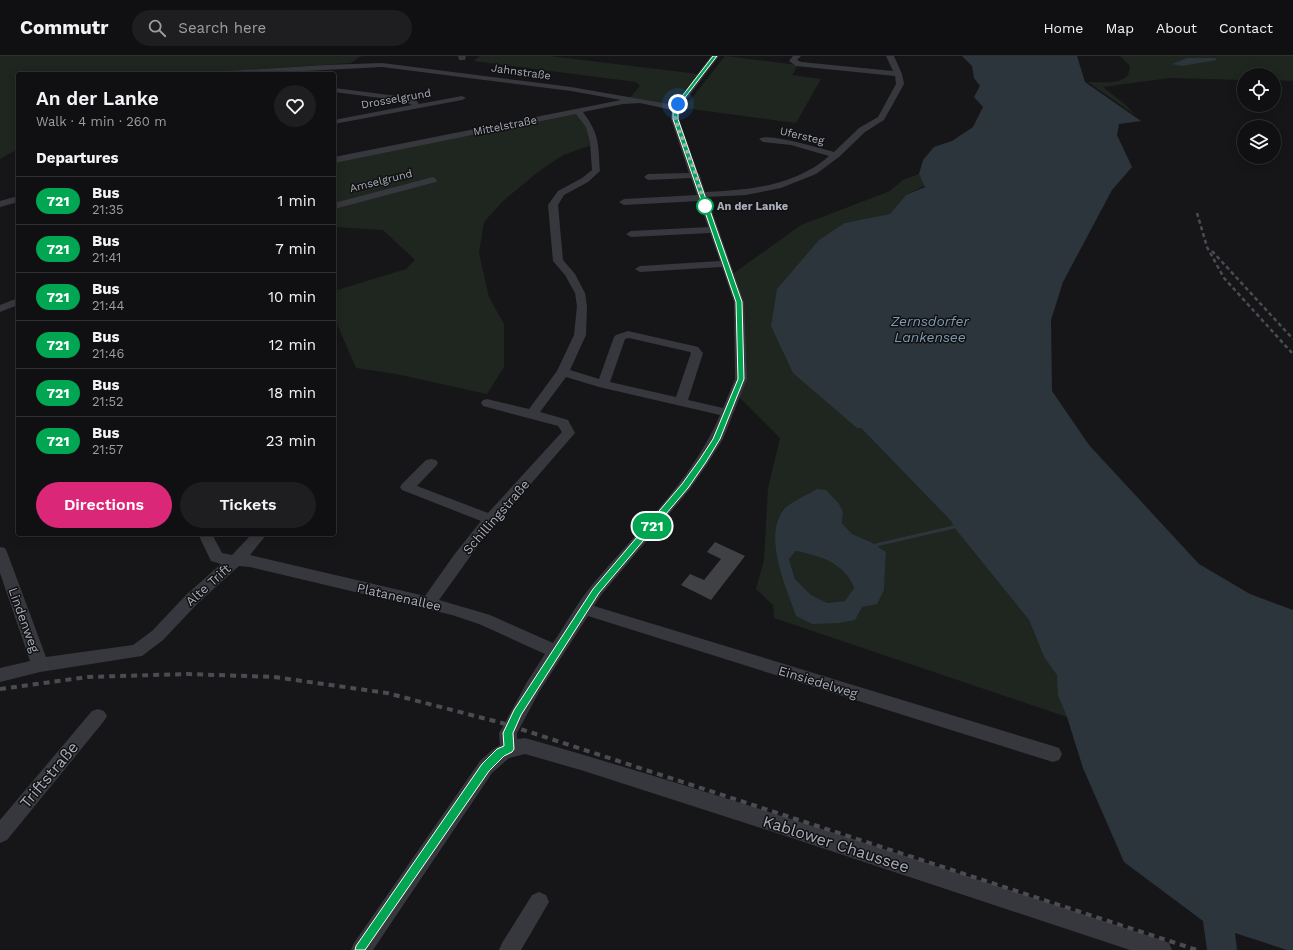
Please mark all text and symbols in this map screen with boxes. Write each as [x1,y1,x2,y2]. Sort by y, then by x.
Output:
search box [132,10,412,46]
text: Commutr [20,16,108,39]
icon: search [146,17,168,39]
text: Search here [178,19,266,37]
text: Home [1043,20,1083,36]
text: Map [1105,20,1134,36]
text: About [1156,20,1197,36]
text: Contact [1219,20,1273,36]
street label: Jahnstraße [490,61,552,83]
map controls [1237,68,1281,164]
button: locate [1237,68,1281,112]
button: heart [274,85,316,127]
street label: Drosselgrund [360,86,432,112]
text: An der Lanke [36,87,159,110]
your location [668,94,688,114]
street label: Mittelstraße [472,113,538,139]
text: Walk · 4 min · 260 m [36,114,167,129]
button: layers [1237,120,1281,164]
street label: Ufersteg [779,125,826,147]
text: Departures [36,149,119,167]
street label: Amselgrund [348,167,414,195]
text: Bus [92,184,120,202]
text: 1 min [277,192,316,210]
text: 721 [47,193,69,209]
marker: An der Lanke [696,197,714,215]
place label: An der Lanke [717,200,788,213]
text: 21:35 [92,202,124,217]
text: Bus [92,232,120,250]
text: 7 min [275,240,316,258]
text: 721 [47,241,69,257]
text: 21:41 [92,250,121,265]
text: Bus [92,280,120,298]
text: 10 min [268,288,316,306]
text: 721 [47,289,69,305]
text: 21:44 [92,298,124,313]
water label: Zernsdorfer Lankensee [890,313,970,345]
text: Bus [92,328,120,346]
text: 12 min [269,336,316,354]
text: 721 [47,337,69,353]
text: 21:46 [92,346,124,361]
text: Bus [92,376,120,394]
text: 18 min [268,384,316,402]
text: 721 [47,385,69,401]
text: 21:52 [92,394,124,409]
text: Bus [92,424,120,442]
text: 23 min [266,432,316,450]
text: 721 [47,433,69,449]
text: 21:57 [92,442,123,457]
street label: Schillingstraße [460,477,532,557]
button: Directions [36,482,172,528]
button: Tickets [180,482,316,528]
line badge: 721 [629,513,675,539]
text: 721 [641,518,663,534]
street label: Alte Trift [183,561,234,609]
street label: Platanenallee [356,580,442,614]
street label: Lindenweg [5,586,43,655]
street label: Einsiedelweg [777,663,860,701]
street label: Triftstraße [16,738,82,812]
street label: Kablower Chaussee [760,811,912,877]

